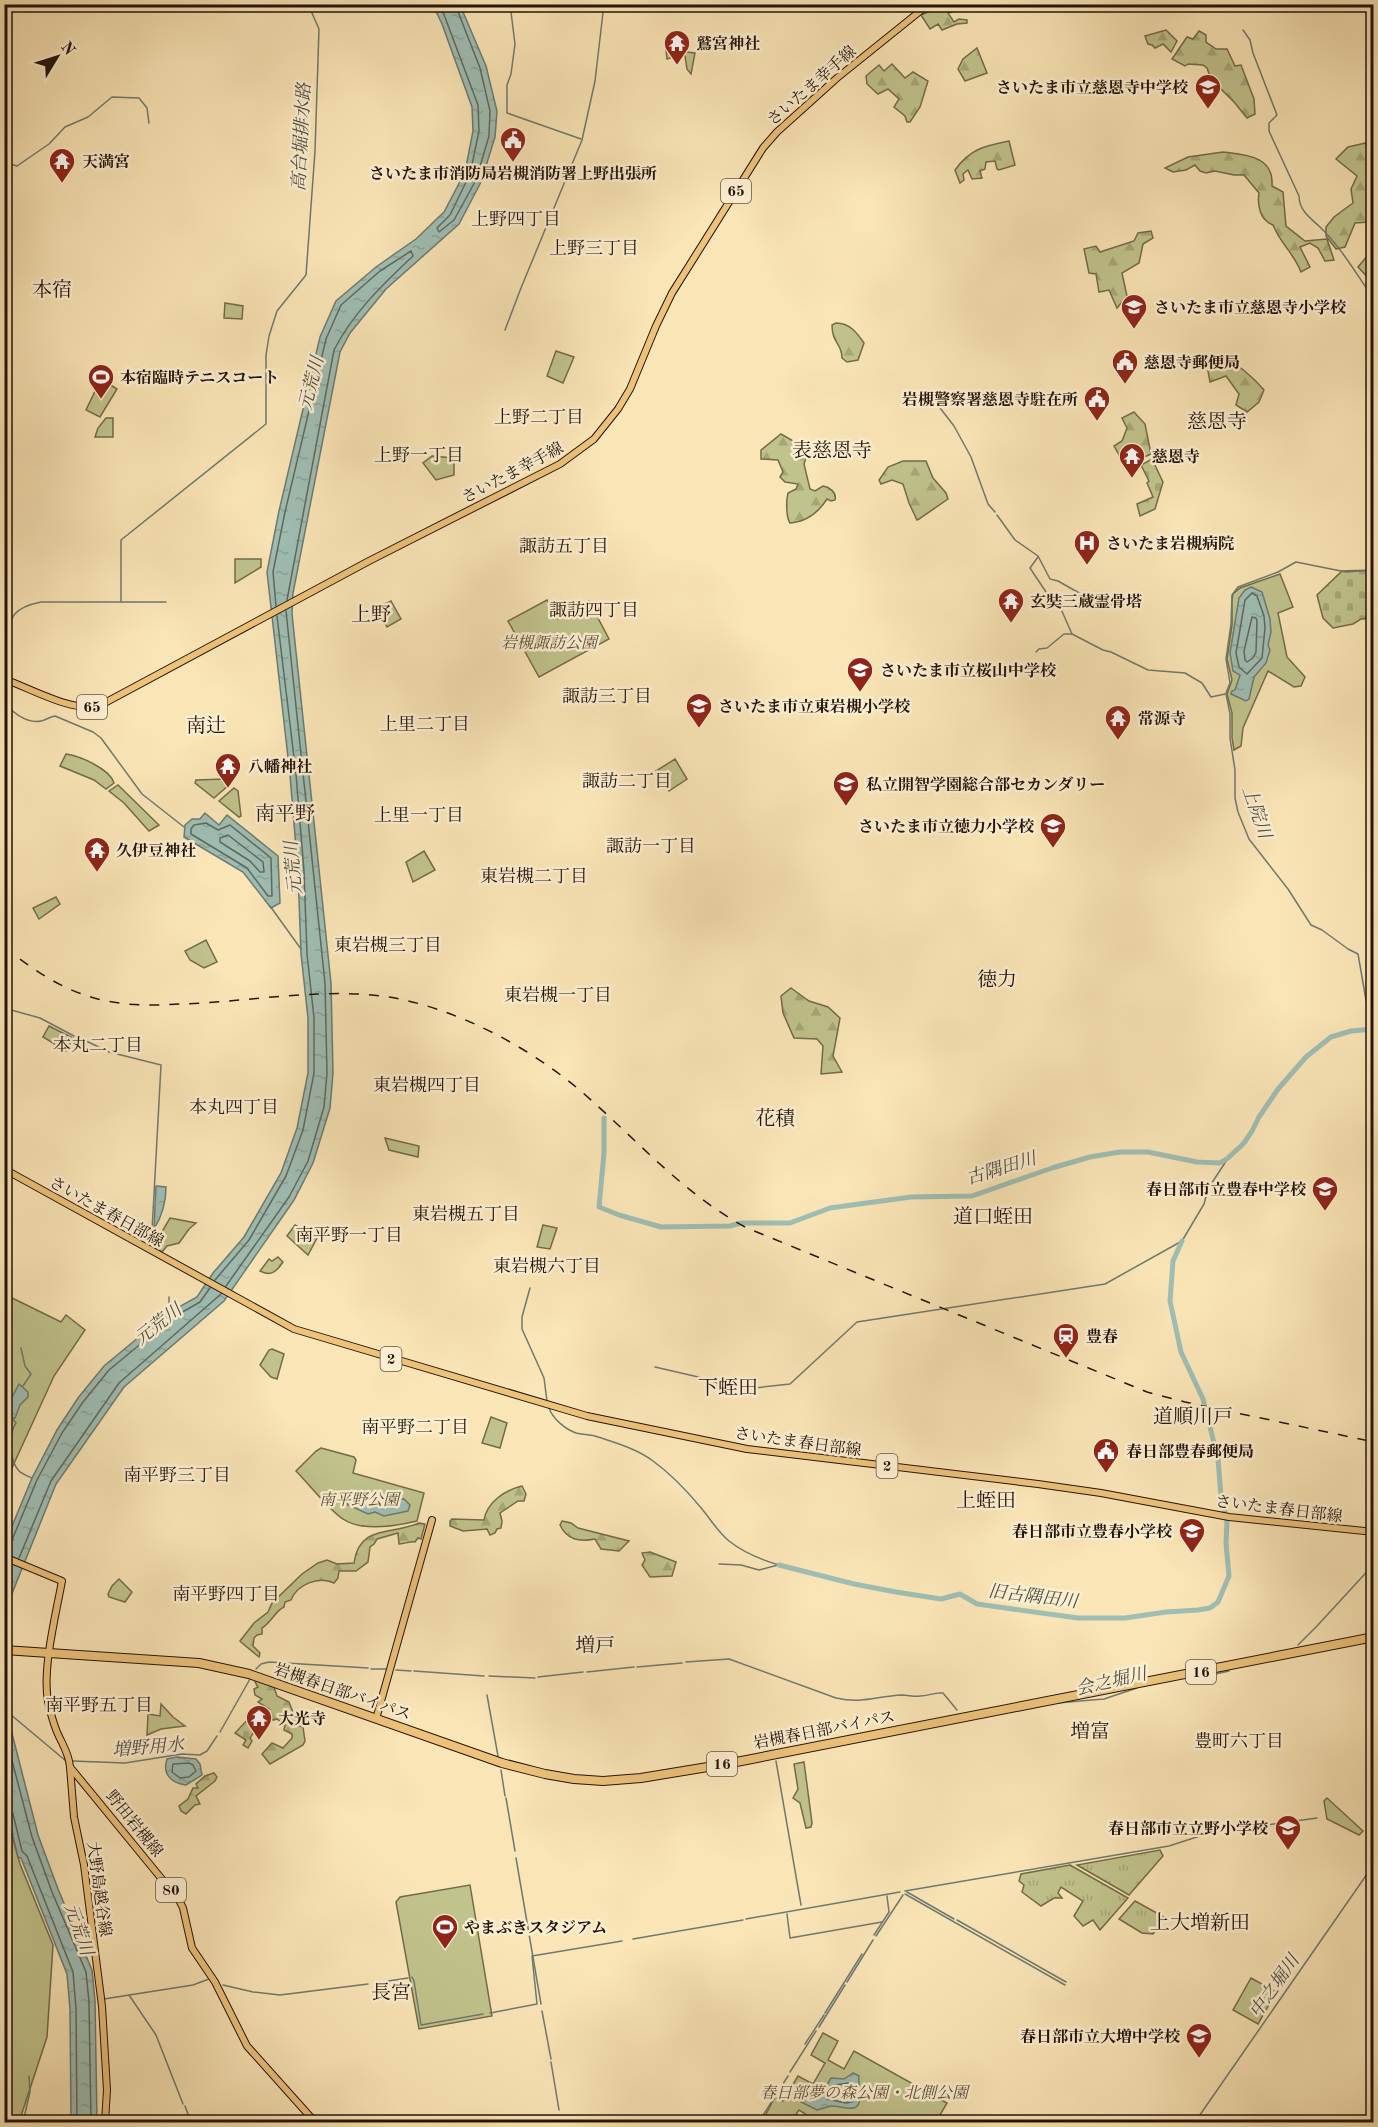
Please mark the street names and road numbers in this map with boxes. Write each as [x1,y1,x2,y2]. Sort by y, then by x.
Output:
street label: さいたま幸手線 [763,42,860,129]
road number: 65 [721,179,751,203]
street label: さいたま幸手線 [459,439,566,507]
road number: 65 [77,695,107,719]
street label: さいたま春日部線 [46,1173,167,1251]
road number: 2 [380,1347,402,1371]
street label: さいたま春日部線 [733,1424,862,1460]
road number: 2 [876,1454,898,1478]
street label: さいたま春日部線 [1214,1492,1344,1526]
street label: 岩槻春日部バイパス [272,1660,414,1724]
road number: 16 [1186,1660,1216,1684]
street label: 岩槻春日部バイパス [752,1707,896,1753]
road number: 16 [707,1752,737,1776]
street label: 野田岩槻線 [102,1787,166,1860]
street label: 大野島越谷線 [83,1840,115,1938]
road number: 80 [156,1878,186,1902]

